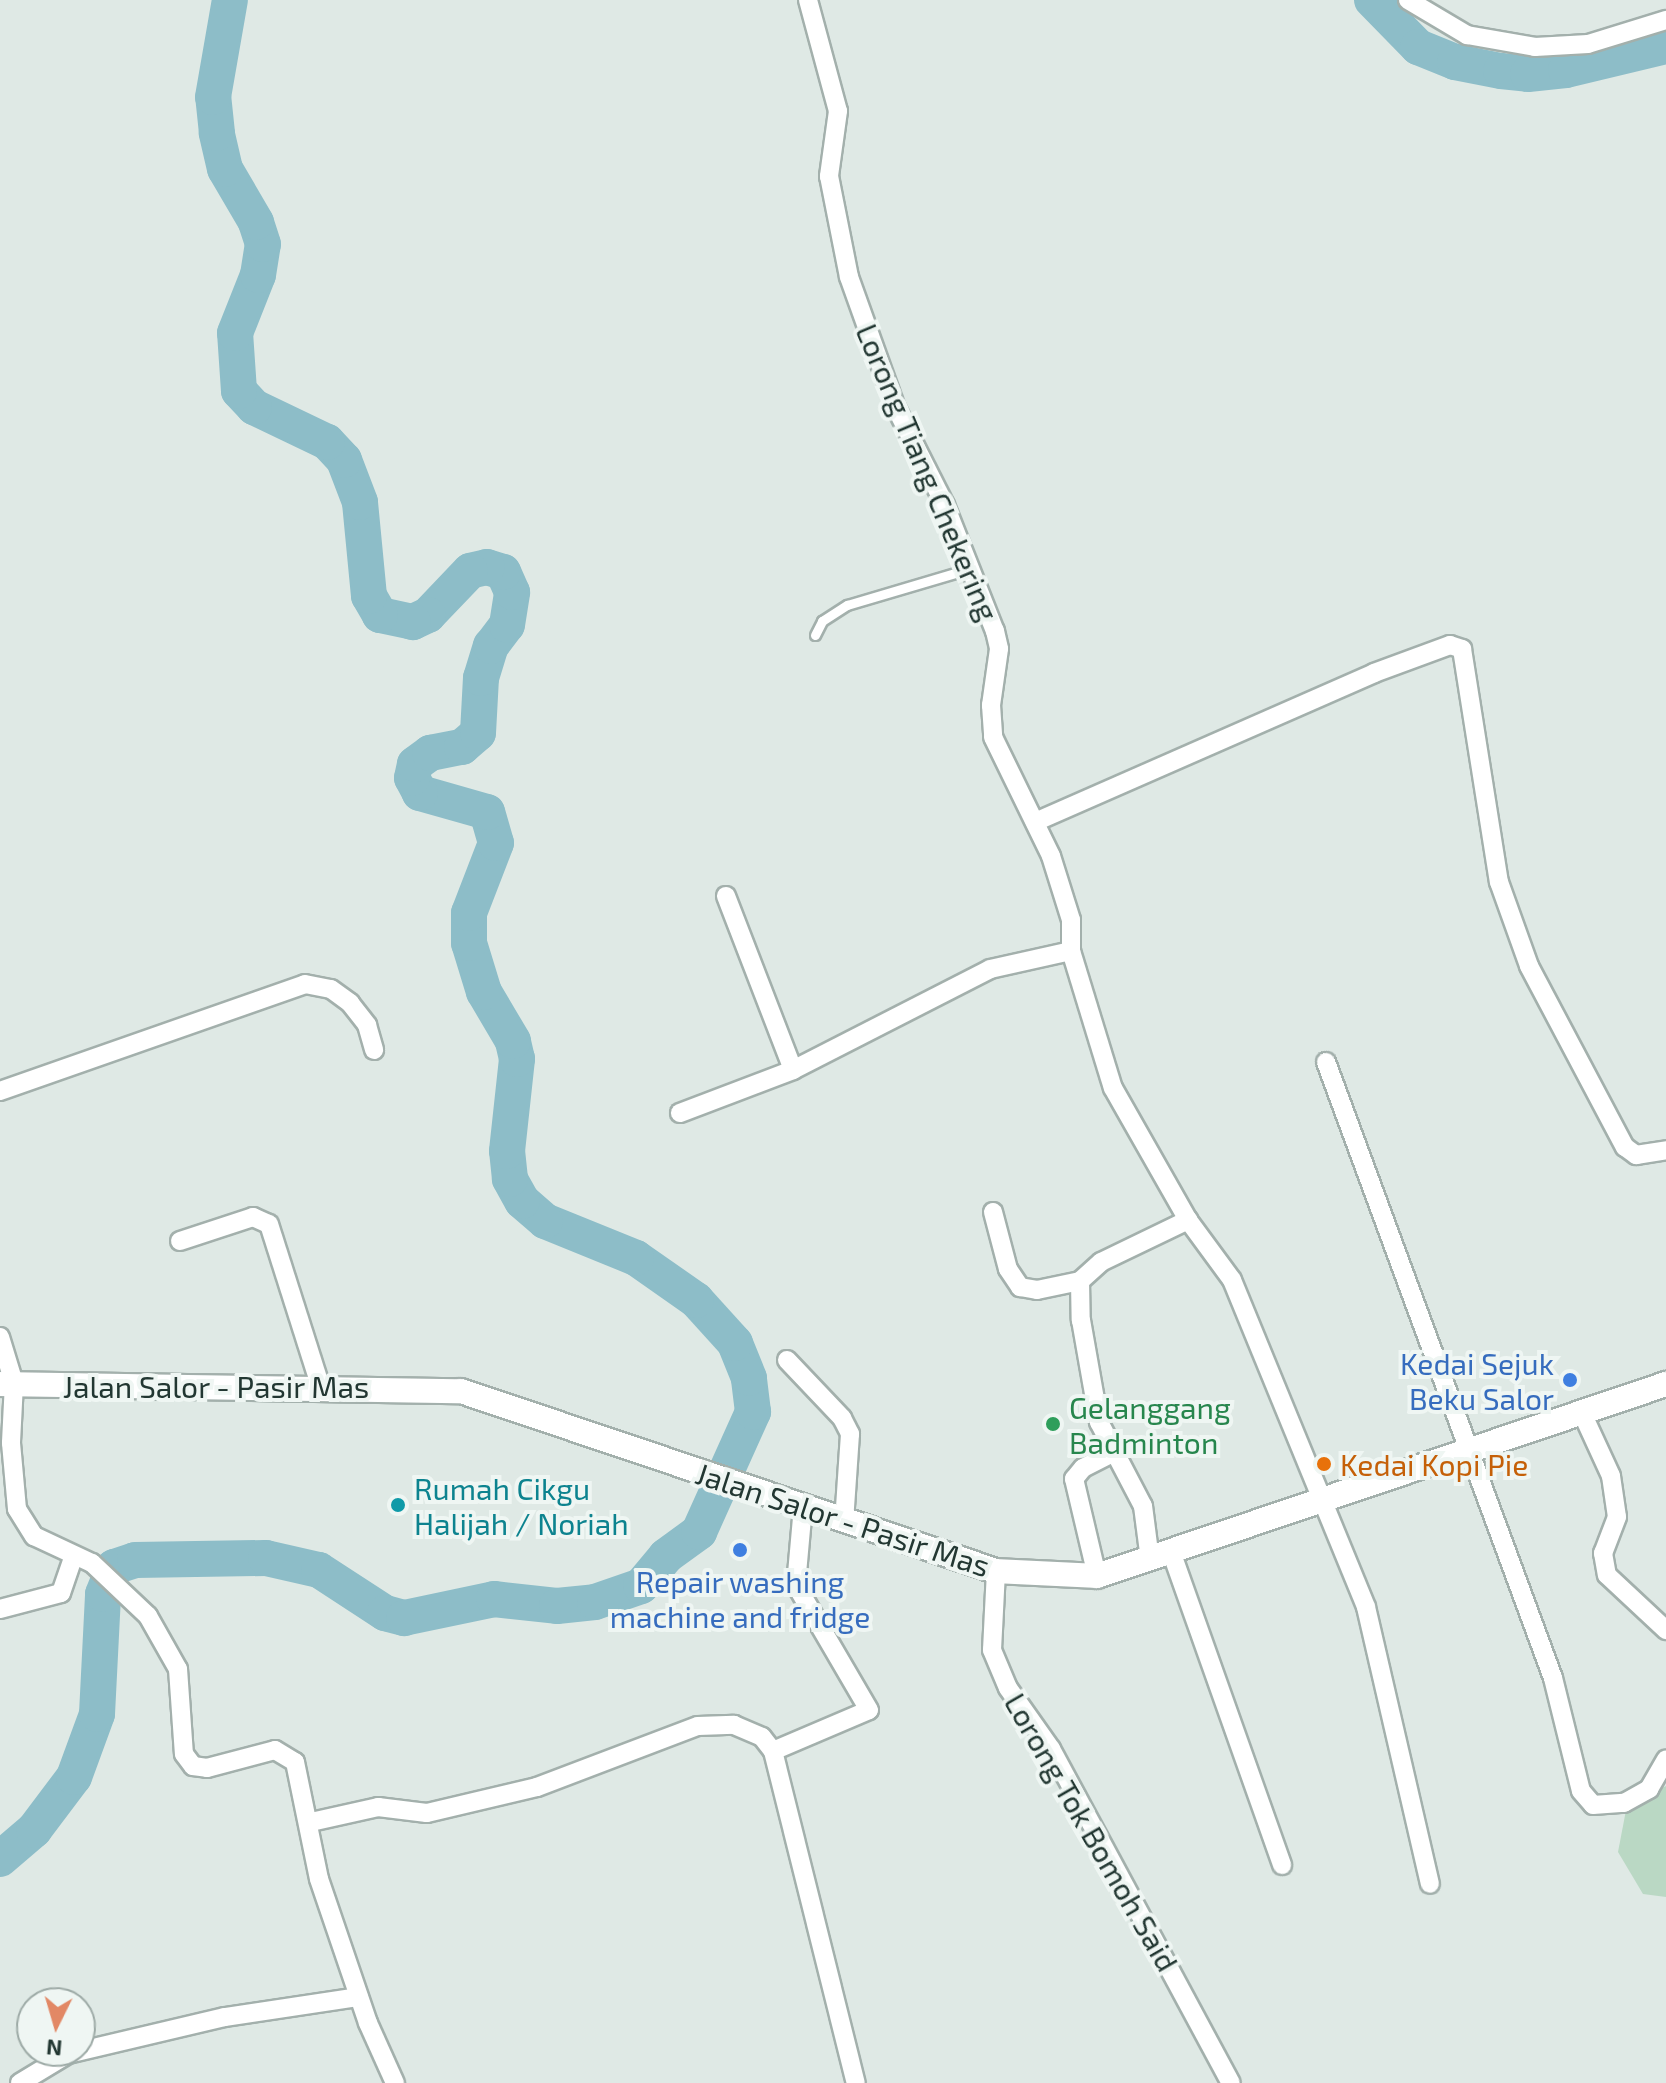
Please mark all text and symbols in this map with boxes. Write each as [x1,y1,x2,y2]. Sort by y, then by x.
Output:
street label: Lorong Tiang Chekering [849,318,1007,626]
place label: Kedai Sejuk Beku Salor [1400,1345,1554,1416]
street label: Jalan Salor - Pasir Mas [62,1368,370,1404]
marker: Kedai Sejuk Beku Salor [1561,1371,1579,1389]
place label: Gelanggang Badminton [1069,1389,1231,1460]
marker: Gelanggang Badminton [1044,1415,1062,1433]
place label: Kedai Kopi Pie [1340,1446,1528,1482]
street label: Jalan Salor - Pasir Mas [691,1454,995,1584]
marker: Kedai Kopi Pie [1315,1455,1333,1473]
place label: Rumah Cikgu Halijah / Noriah [414,1470,629,1540]
marker: Rumah Cikgu Halijah / Noriah [389,1496,407,1514]
marker: Repair washing machine and fridge [731,1541,749,1559]
place label: Repair washing machine and fridge [609,1563,871,1634]
street label: Lorong Tok Bomoh Said [997,1686,1187,1978]
north arrow [16,1987,96,2067]
text: N [45,2035,63,2063]

